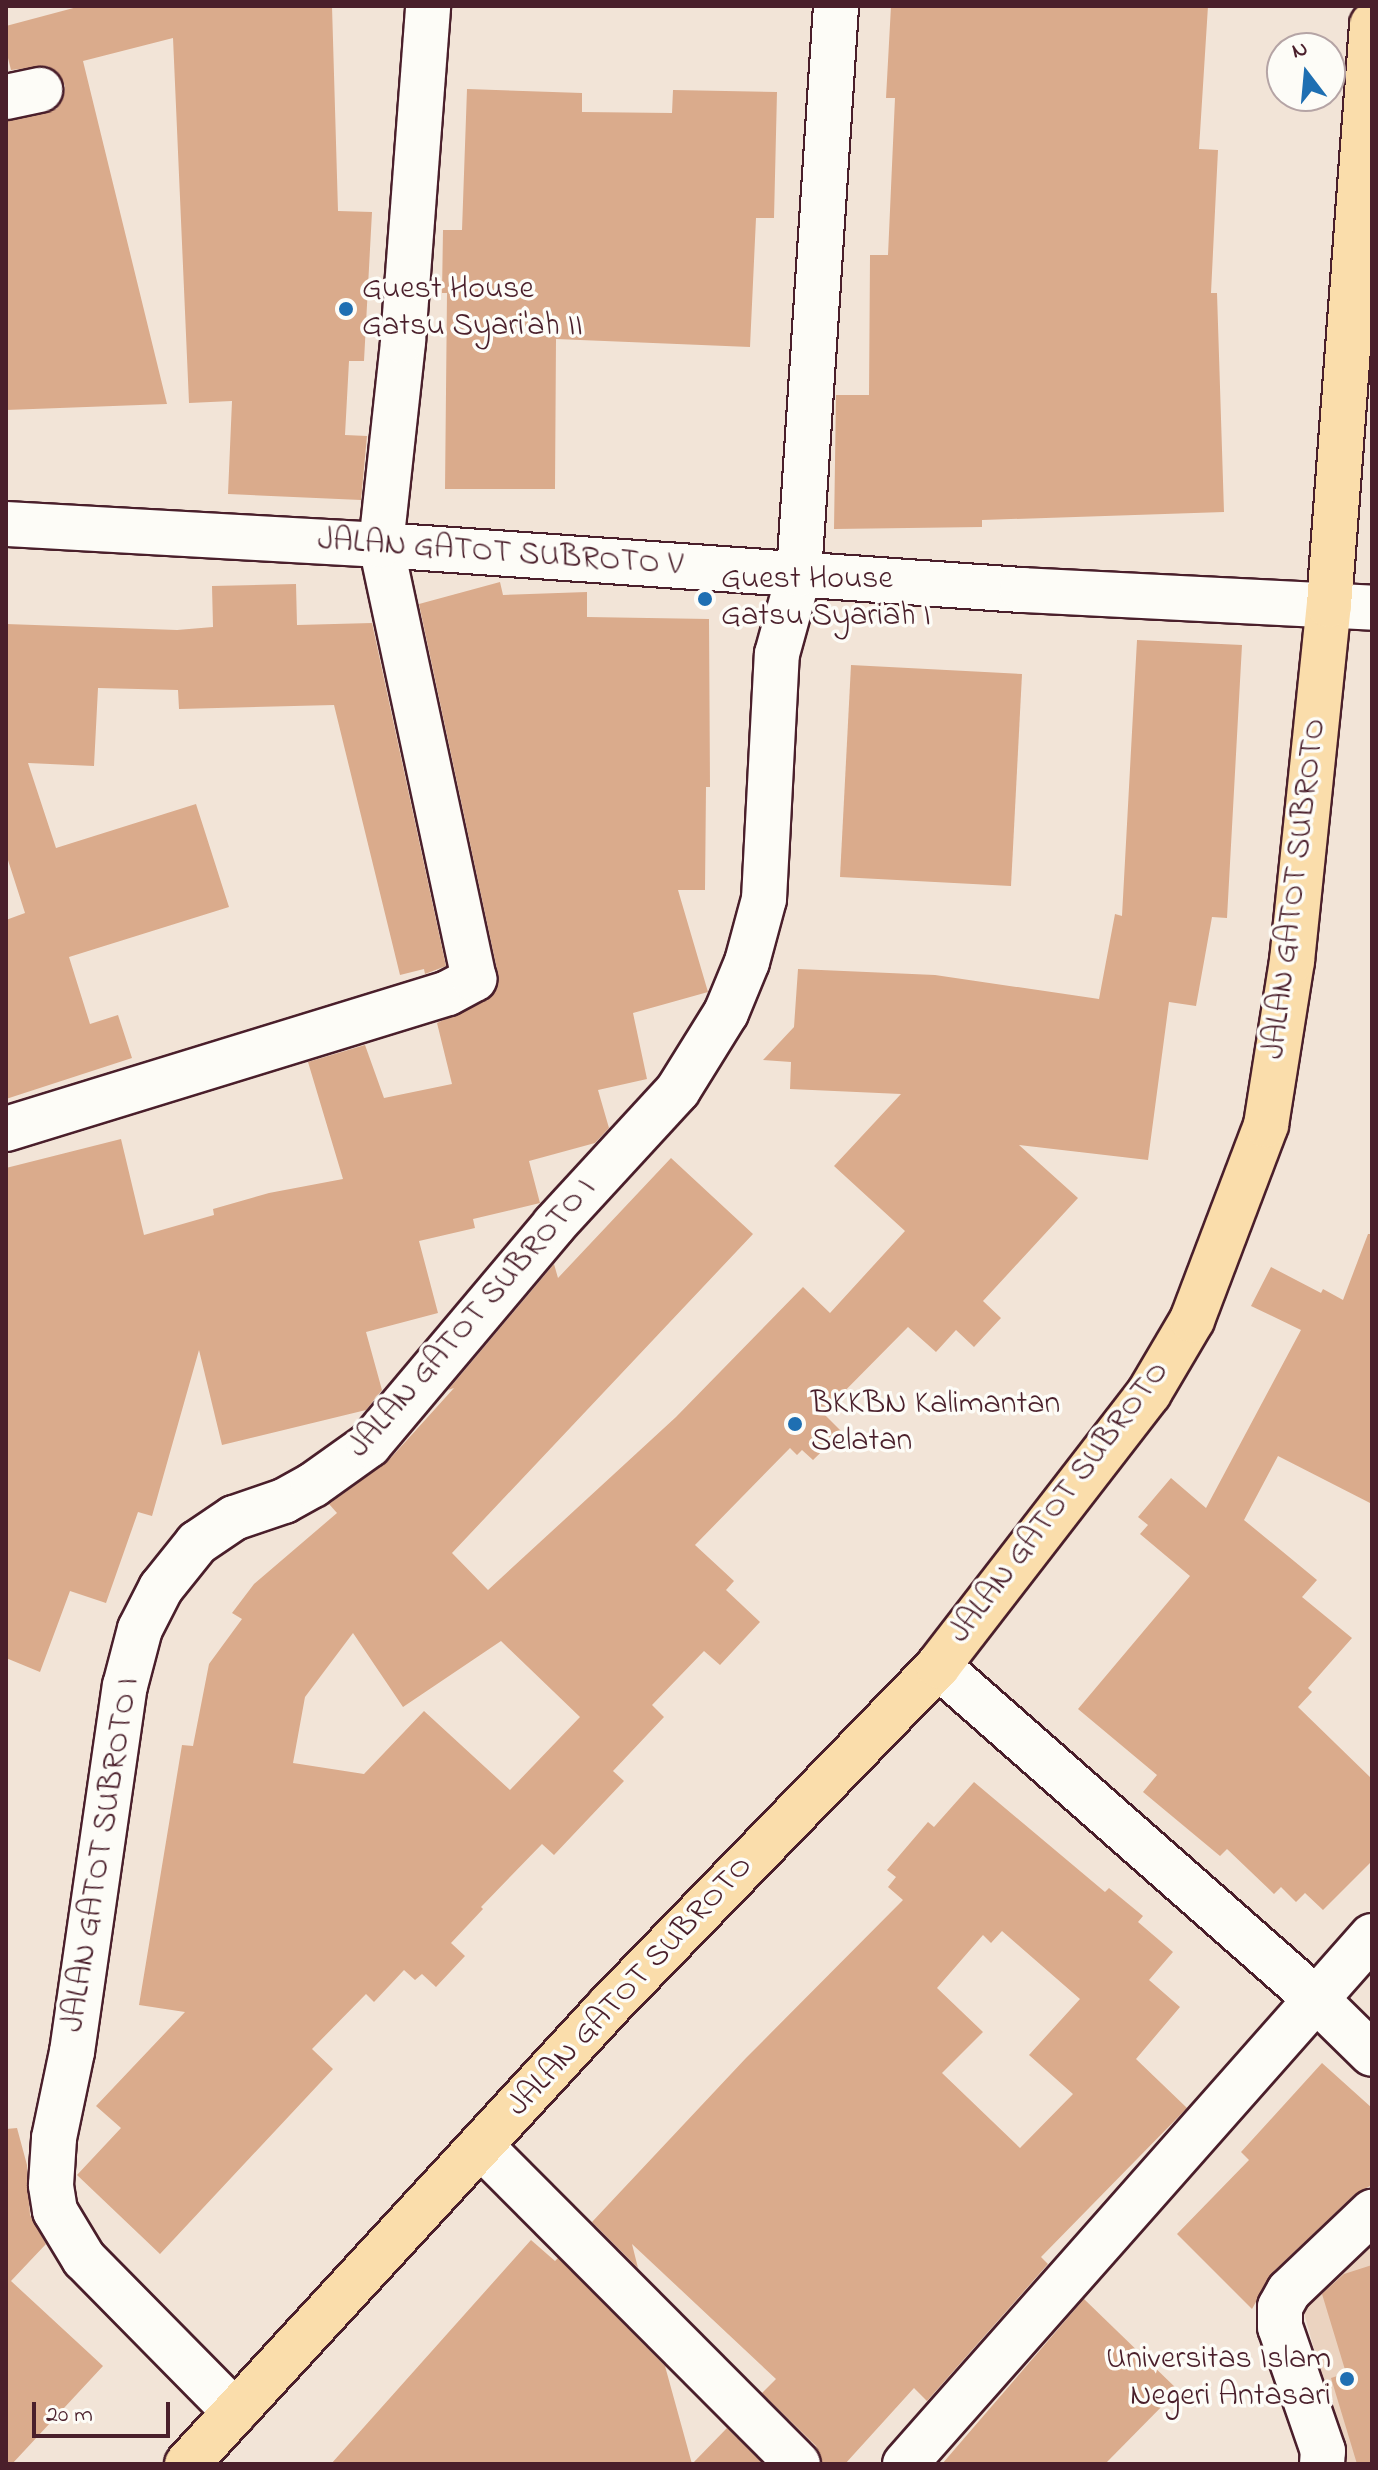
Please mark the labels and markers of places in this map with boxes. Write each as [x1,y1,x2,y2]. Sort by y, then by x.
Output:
place label: Guest House Gatsu Syari'ah II [362,272,583,347]
marker: Guest House Gatsu Syari'ah II [337,300,355,318]
place label: Guest House Gatsu Syariah I [721,562,931,637]
marker: Guest House Gatsu Syariah I [696,590,714,608]
place label: BKKBN Kalimantan Selatan [811,1387,1060,1462]
marker: BKKBN Kalimantan Selatan [786,1415,804,1433]
place label: Universitas Islam Negeri Antasari [1106,2342,1331,2417]
marker: Universitas Islam Negeri Antasari [1338,2370,1356,2388]

